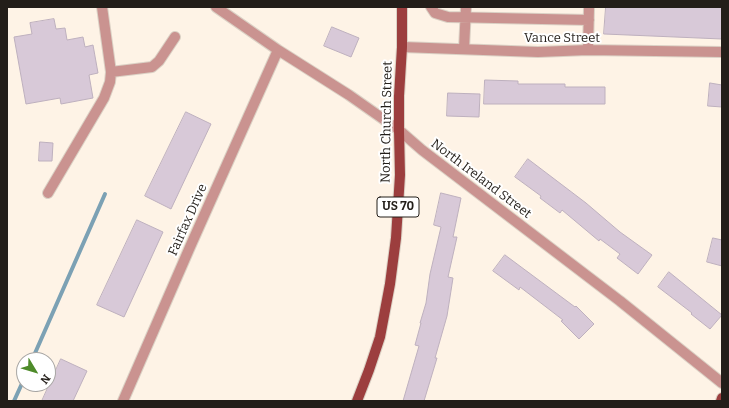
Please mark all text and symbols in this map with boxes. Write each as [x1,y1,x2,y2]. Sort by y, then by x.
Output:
street label: Vance Street [524,30,600,46]
street label: North Church Street [378,61,396,183]
street label: North Ireland Street [428,136,534,222]
street label: Fairfax Drive [165,182,211,258]
road number: US 70 [377,197,419,217]
north arrow [16,352,56,392]
text: N [37,372,53,386]

